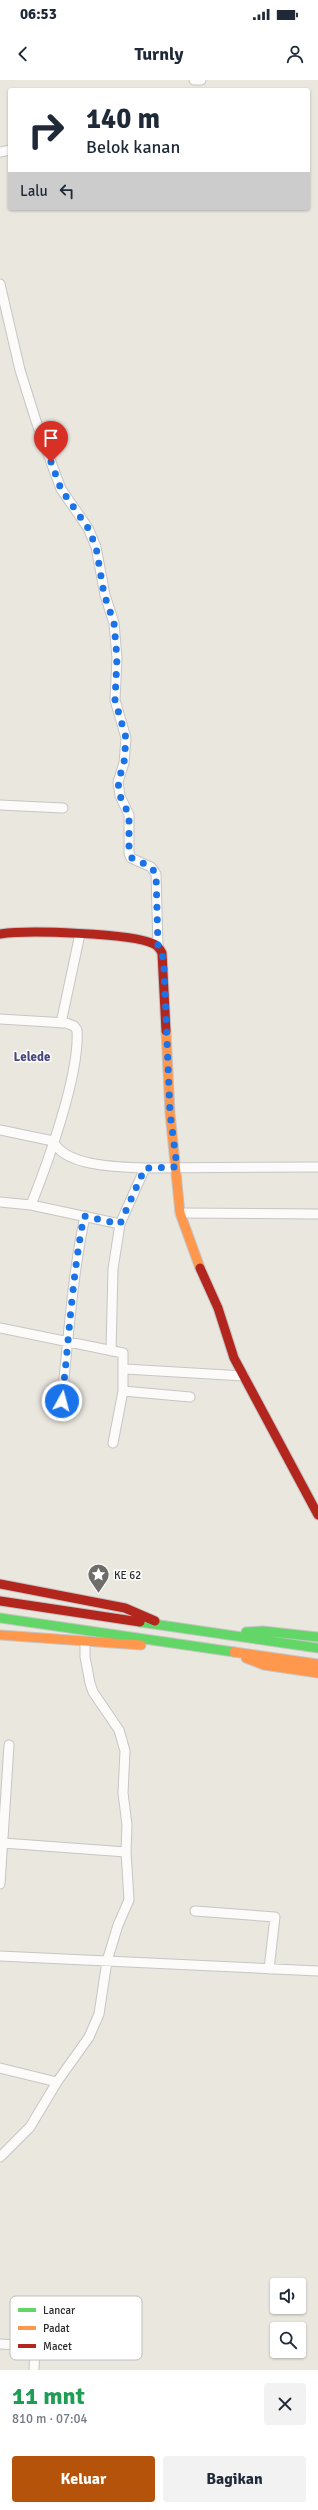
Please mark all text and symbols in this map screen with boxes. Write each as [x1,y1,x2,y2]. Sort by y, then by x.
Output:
text: 06:53 [20,5,57,23]
icon: back [12,43,34,65]
text: Turnly [135,43,183,65]
icon: person [284,43,306,65]
text: 140 m [86,102,160,136]
icon: right [20,104,72,156]
text: Belok kanan [86,136,180,158]
icon: left [56,180,78,202]
text: Lalu [20,182,48,200]
pin [34,421,68,462]
icon: arrive [40,427,62,449]
district label: Lelede [14,1049,51,1065]
position arrow [41,1380,83,1422]
place icon: KE 62 [86,1562,112,1595]
place label: KE 62 [114,1569,141,1582]
map controls [270,2278,306,2358]
button: sound [270,2278,306,2314]
legend [10,2296,142,2360]
text: Lancar [43,2304,75,2317]
text: Padat [43,2322,70,2335]
button: search [270,2322,306,2358]
text: Macet [43,2340,72,2353]
text: 11 mnt [12,2381,85,2411]
button: close [264,2383,306,2425]
text: 810 m · 07:04 [12,2411,88,2427]
button: Keluar [12,2456,155,2502]
button: Bagikan [163,2456,306,2502]

